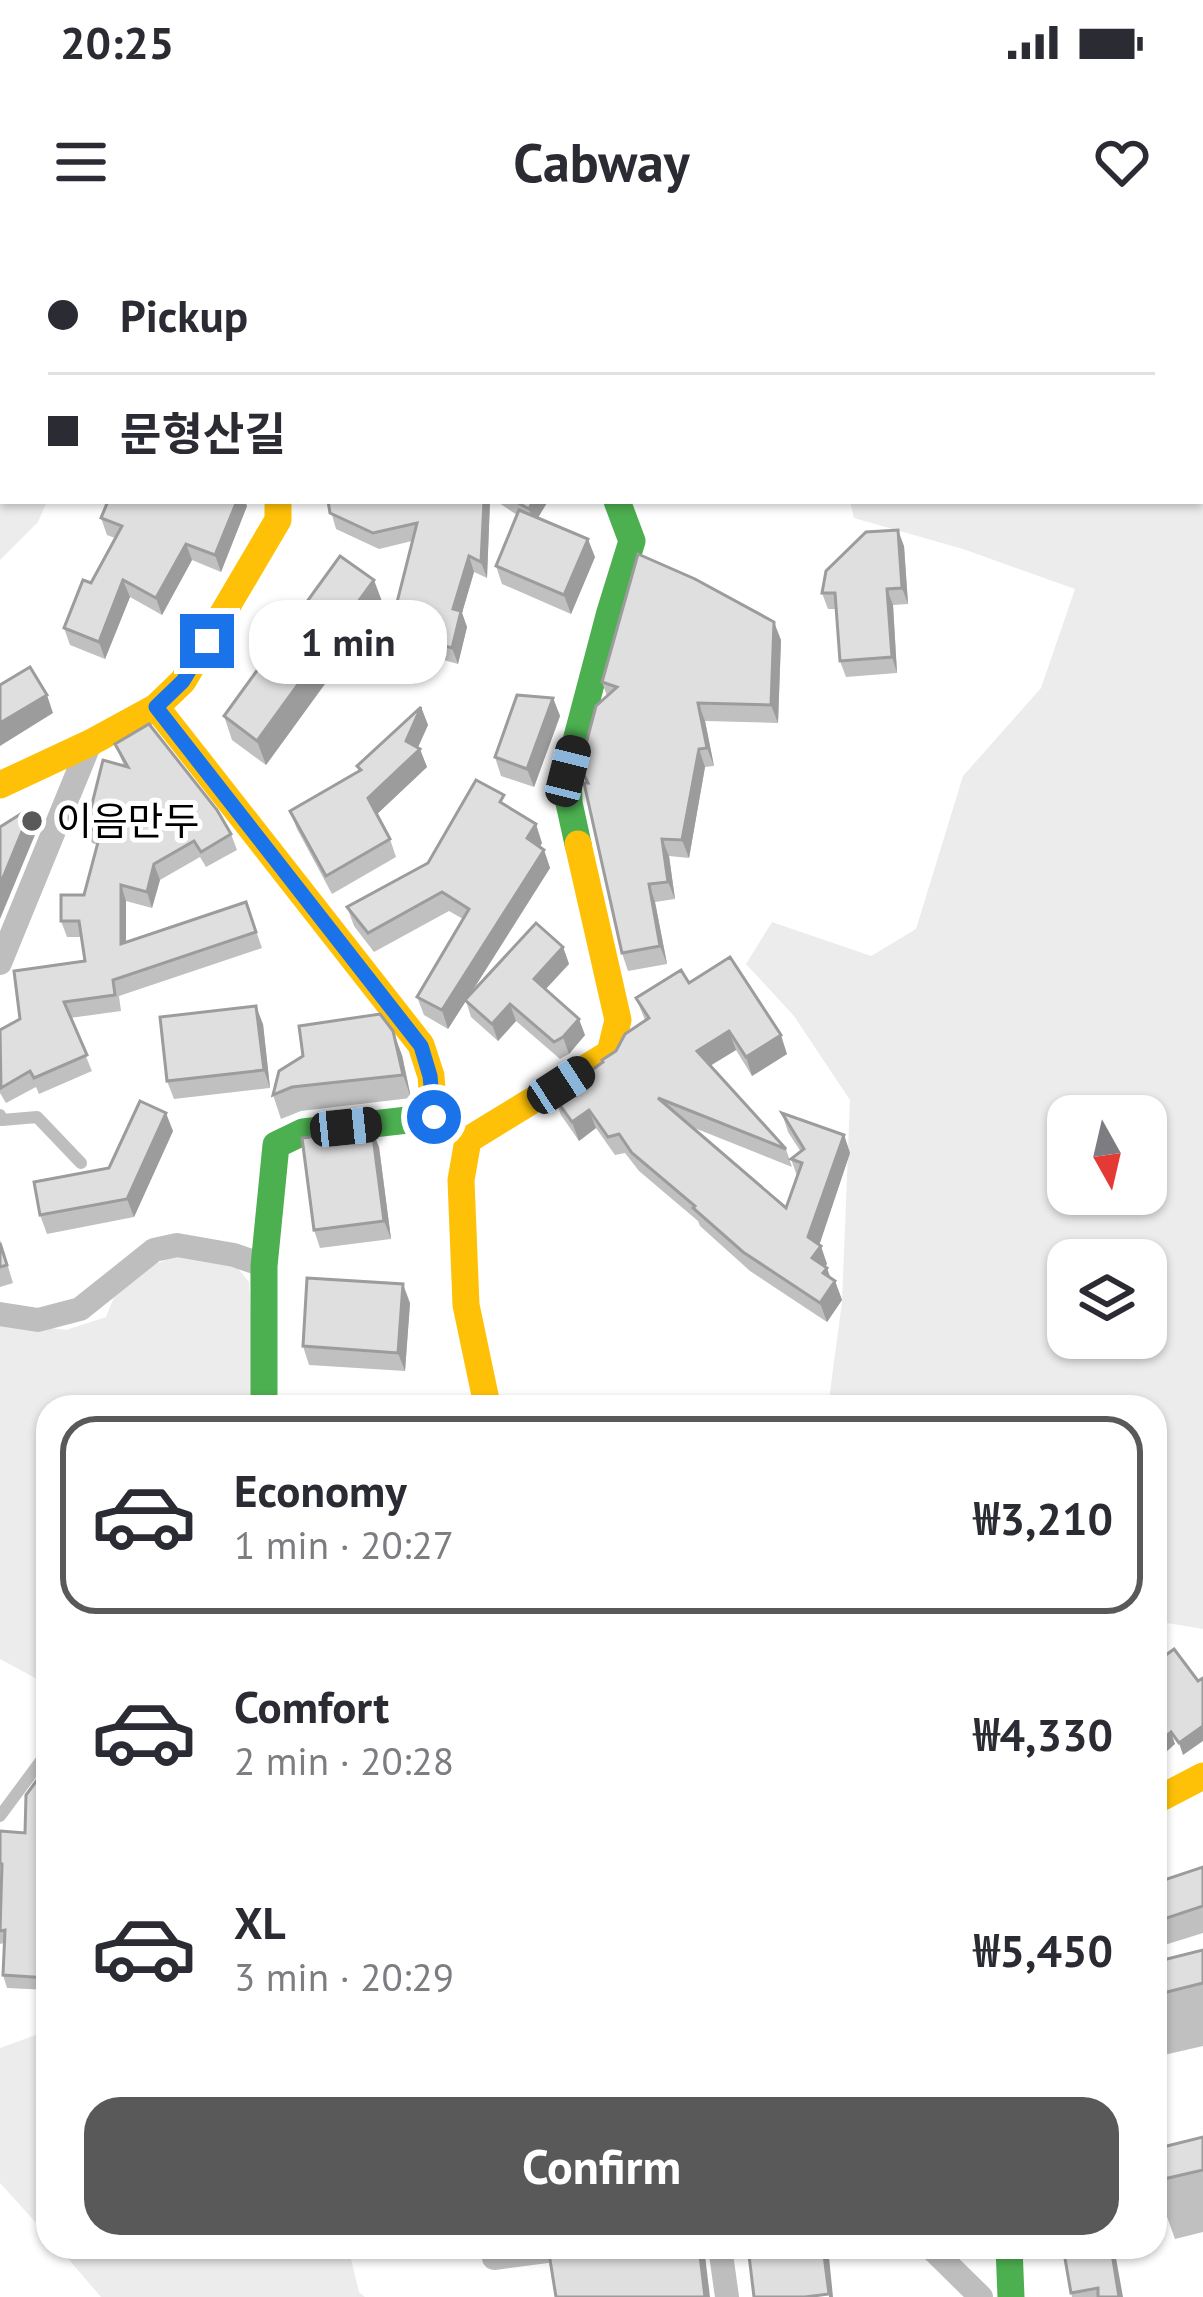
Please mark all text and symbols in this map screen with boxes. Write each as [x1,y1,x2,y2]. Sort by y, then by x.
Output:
text: 20:25 [60,13,174,71]
text: Cabway [513,127,690,197]
icon: menu [48,129,114,195]
icon: heart [1089,129,1155,195]
text: Pickup [120,286,248,344]
text: 문형산길 [120,404,286,462]
callout: 1 min [249,599,447,683]
route end [180,614,234,668]
text: 1 min [300,616,396,667]
car [542,732,594,810]
place label: 이음만두 [56,795,200,846]
marker: 이음만두 [19,808,45,834]
car [521,1050,601,1120]
route start [407,1090,461,1144]
north arrow [1047,1095,1167,1215]
map controls [1047,1095,1167,1359]
car [308,1105,384,1149]
button: layers [1047,1239,1167,1359]
icon: car [90,1461,198,1569]
text: Economy [234,1461,407,1519]
text: ₩3,210 [973,1489,1113,1547]
text: 1 min · 20:27 [234,1519,454,1570]
icon: car [90,1677,198,1785]
text: Comfort [234,1677,389,1735]
text: ₩4,330 [973,1705,1113,1763]
text: 2 min · 20:28 [234,1735,454,1786]
icon: car [90,1893,198,2001]
text: XL [234,1893,286,1951]
text: ₩5,450 [973,1921,1113,1979]
text: 3 min · 20:29 [234,1951,454,2002]
button: Confirm [84,2097,1119,2235]

